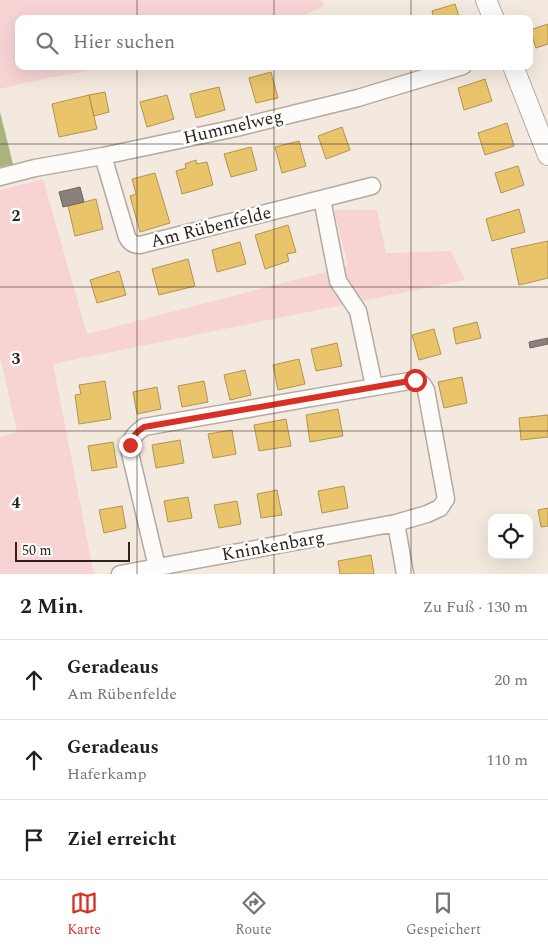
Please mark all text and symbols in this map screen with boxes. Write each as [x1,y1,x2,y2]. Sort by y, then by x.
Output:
search box [15,15,533,70]
text: Hier suchen [73,28,175,57]
icon: search [33,29,61,57]
street label: Hummelweg [180,102,286,152]
street label: Am Rübenfelde [148,199,274,255]
text: 2 [12,204,21,228]
text: 3 [12,347,21,371]
route start [404,369,427,392]
route end [119,434,142,457]
text: 4 [12,491,21,515]
map controls [488,514,533,559]
button: locate [488,514,533,559]
street label: Kninkenbarg [219,524,327,568]
scale bar [15,539,130,562]
text: 50 m [22,540,52,561]
text: 2 Min. [20,591,84,623]
text: Zu Fuß · 130 m [423,595,528,619]
text: Geradeaus [67,653,159,682]
icon: ahead [20,666,48,694]
text: 20 m [494,668,528,692]
text: Am Rübenfelde [67,682,177,706]
text: Geradeaus [67,733,159,762]
icon: ahead [20,746,48,774]
text: 110 m [486,748,528,772]
text: Haferkamp [67,762,147,786]
text: Ziel erreicht [67,825,177,854]
icon: arrive [20,826,48,854]
tab: Karte [67,889,101,940]
tab: Route [235,889,272,940]
tab: Gespeichert [406,889,481,940]

